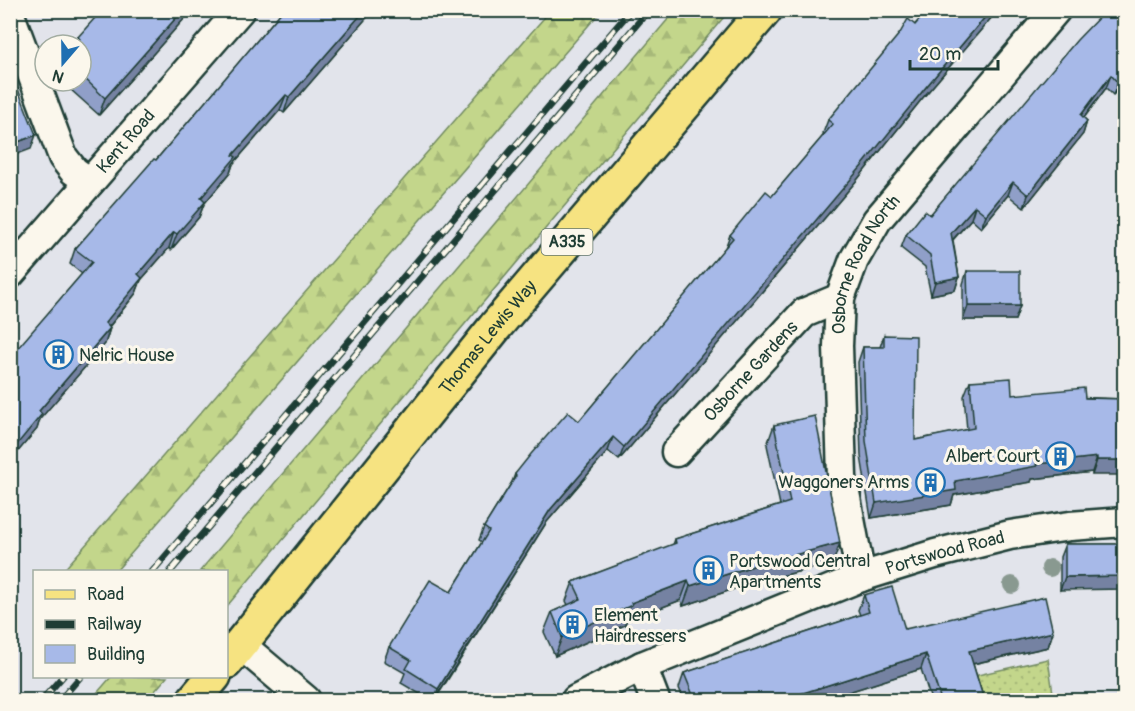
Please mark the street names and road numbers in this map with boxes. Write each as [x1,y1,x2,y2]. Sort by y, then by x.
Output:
street label: Kent Road [91,104,160,178]
street label: Osborne Road North [827,190,905,335]
road number: A335 [542,229,592,255]
street label: Thomas Lewis Way [434,275,542,399]
street label: Osborne Gardens [698,316,803,426]
street label: Portswood Road [882,525,1007,580]

